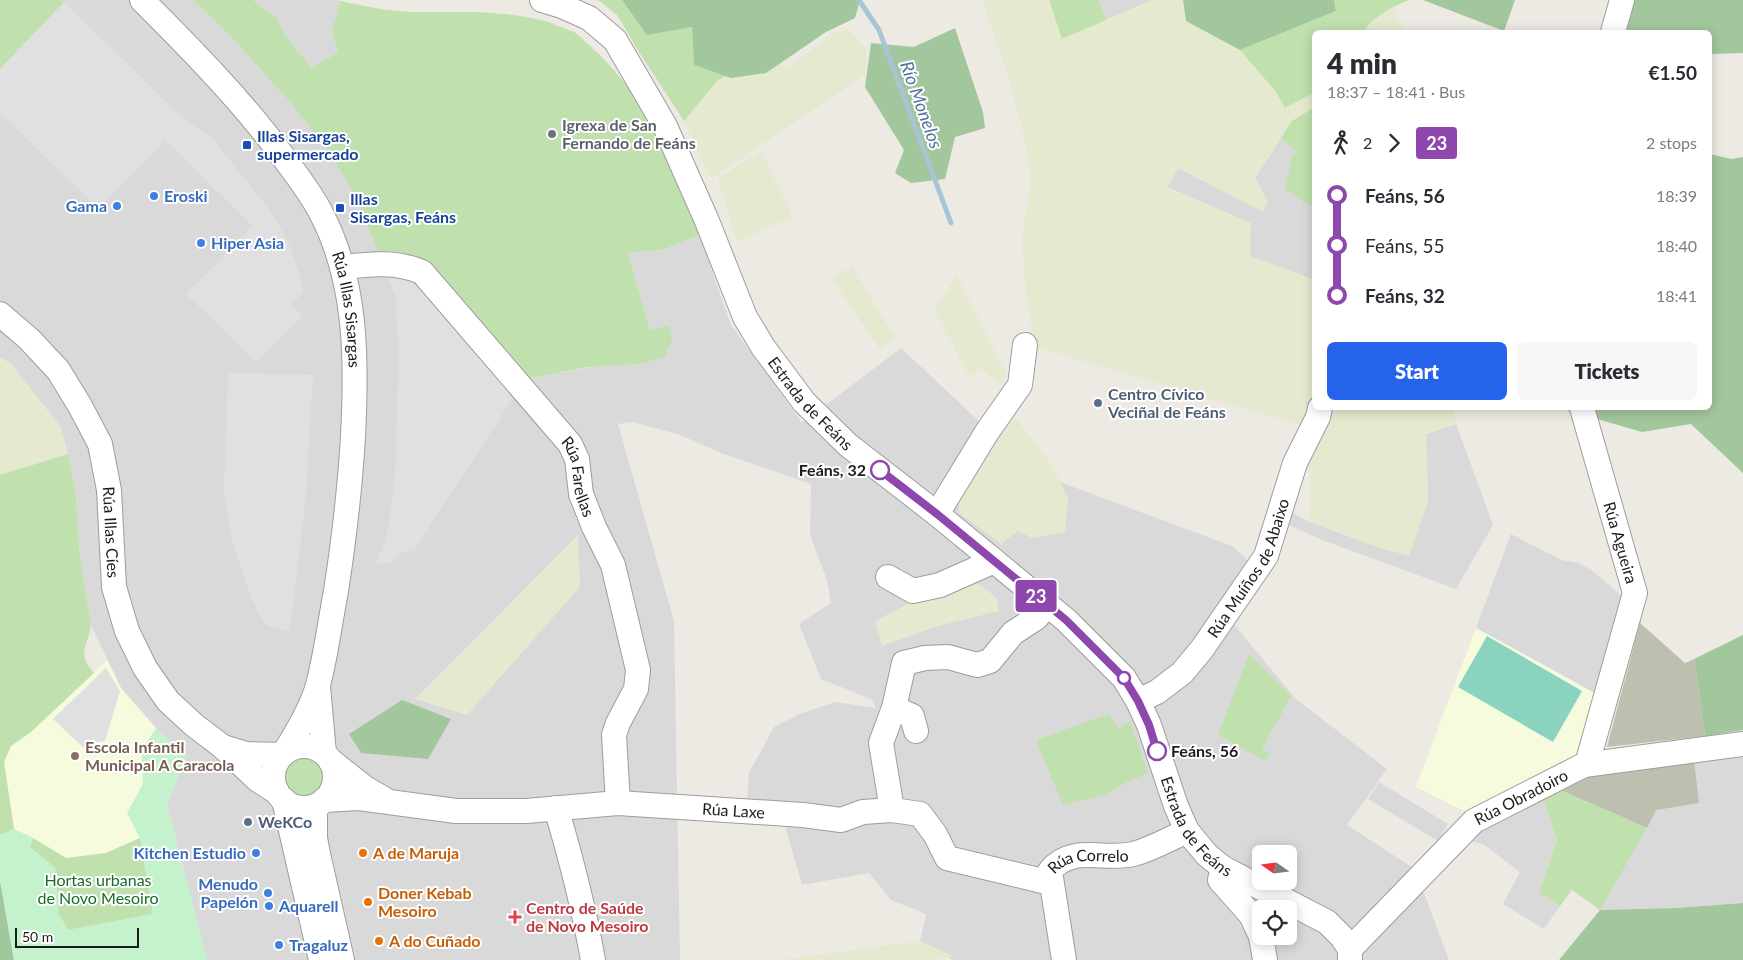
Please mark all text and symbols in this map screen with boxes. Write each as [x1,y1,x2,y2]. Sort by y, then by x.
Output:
text: 4 min [1327,46,1397,80]
water label: Río Monelos [896,58,948,151]
text: €1.50 [1648,61,1697,84]
text: 18:37 – 18:41 · Bus [1327,82,1465,101]
place label: Igrexa de San Fernando de Feáns [562,115,696,152]
place label: Illas Sisargas, supermercado [257,126,358,163]
marker: Igrexa de San Fernando de Feáns [546,128,558,140]
icon: walk [1327,129,1355,157]
icon: forward [1380,129,1408,157]
text: 23 [1426,132,1447,154]
text: 2 [1363,133,1372,152]
text: 2 stops [1646,133,1697,152]
marker: Illas Sisargas, supermercado [241,139,253,151]
text: Feáns, 56 [1365,184,1445,207]
place label: Eroski [164,186,208,205]
text: 18:39 [1656,186,1697,205]
place label: Illas Sisargas, Feáns [350,189,456,226]
marker: Eroski [148,190,160,202]
place label: Gama [66,196,107,215]
marker: Gama [111,200,123,212]
marker: Illas Sisargas, Feáns [334,202,346,214]
place label: Hiper Asia [211,233,284,252]
text: Feáns, 55 [1365,234,1444,257]
text: 18:40 [1656,236,1697,255]
marker: Hiper Asia [195,237,207,249]
street label: Rúa Illas Sisargas [329,249,365,368]
text: Feáns, 32 [1365,284,1445,307]
text: 18:41 [1656,286,1697,305]
button: Start [1327,342,1507,400]
button: Tickets [1517,342,1697,400]
street label: Estrada de Feáns [765,353,857,454]
place label: Centro Cívico Veciñal de Feáns [1107,384,1226,421]
marker: Centro Cívico Veciñal de Feáns [1092,397,1104,409]
street label: Rúa Farellas [558,432,599,519]
place label: Feáns, 32 [799,460,866,479]
marker: Feáns, 32 [870,460,890,480]
street label: Rúa Illas Cíes [100,486,124,578]
street label: Rúa Muíños de Abaixo [1203,496,1292,641]
street label: Rúa Agueira [1600,499,1642,586]
line badge: 23 [1014,580,1058,612]
text: 23 [1026,585,1046,607]
unlabelled marker [1117,671,1131,685]
place label: Escola Infantil Municipal A Caracola [85,737,234,774]
marker: Feáns, 56 [1147,741,1167,761]
place label: Feáns, 56 [1171,741,1238,760]
marker: Escola Infantil Municipal A Caracola [69,750,81,762]
street label: Rúa Obradoiro [1471,765,1571,828]
street label: Estrada de Feáns [1158,774,1235,880]
street label: Rúa Laxe [702,798,766,822]
place label: WeKCo [258,812,312,831]
marker: WeKCo [242,816,254,828]
place label: Kitchen Estudio [133,843,246,862]
place label: A de Maruja [372,843,459,862]
street label: Rúa Correlo [1043,845,1129,877]
north arrow [1252,845,1298,890]
map controls [1252,845,1297,945]
marker: Kitchen Estudio [250,847,262,859]
marker: A de Maruja [357,847,369,859]
park label: Hortas urbanas de Novo Mesoiro [38,870,158,907]
place label: Menudo Papelón [198,874,258,911]
place label: Doner Kebab Mesoiro [378,883,472,920]
marker: Menudo Papelón [262,887,274,899]
place label: Aquarell [278,896,338,915]
marker: Doner Kebab Mesoiro [362,896,374,908]
place label: Centro de Saúde de Novo Mesoiro [526,898,648,935]
marker: Aquarell [263,900,275,912]
button: locate [1252,900,1297,945]
marker: Centro de Saúde de Novo Mesoiro [508,910,522,924]
scale bar [15,925,139,948]
text: 50 m [22,928,53,945]
place label: A do Cuñado [388,931,481,950]
place label: Tragaluz [289,935,348,954]
marker: A do Cuñado [373,935,385,947]
marker: Tragaluz [273,939,285,951]

